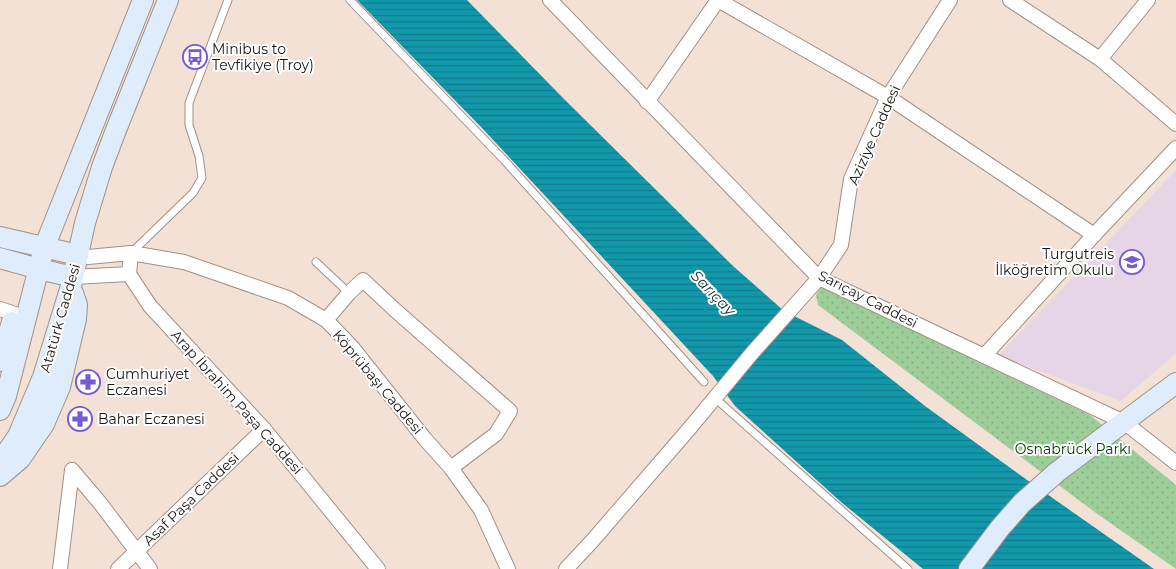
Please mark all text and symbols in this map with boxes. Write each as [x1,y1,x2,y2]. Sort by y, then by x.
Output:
place label: Minibus to Tevfikiye (Troy) [212,40,314,74]
bus stop icon: Minibus to Tevfikiye (Troy) [182,44,208,70]
street label: Aziziye Caddesi [844,82,904,188]
place label: Turgutreis İlköğretim Okulu [995,245,1114,279]
school or university icon: Turgutreis İlköğretim Okulu [1119,249,1145,275]
street label: Atatürk Caddesi [36,262,84,374]
water label: Sarıçay [687,266,740,320]
street label: Sarıçay Caddesi [815,266,921,332]
street label: Arap İbrahim Paşa Caddesi [167,326,307,478]
street label: Köprübaşı Caddesi [329,326,427,438]
place label: Cumhuriyet Eczanesi [106,365,190,399]
pharmacy icon: Cumhuriyet Eczanesi [75,369,101,395]
pharmacy icon: Bahar Eczanesi [67,406,93,432]
place label: Bahar Eczanesi [98,410,205,428]
park label: Osnabrück Parkı [1015,440,1131,458]
street label: Asaf Paşa Caddesi [139,449,243,549]

